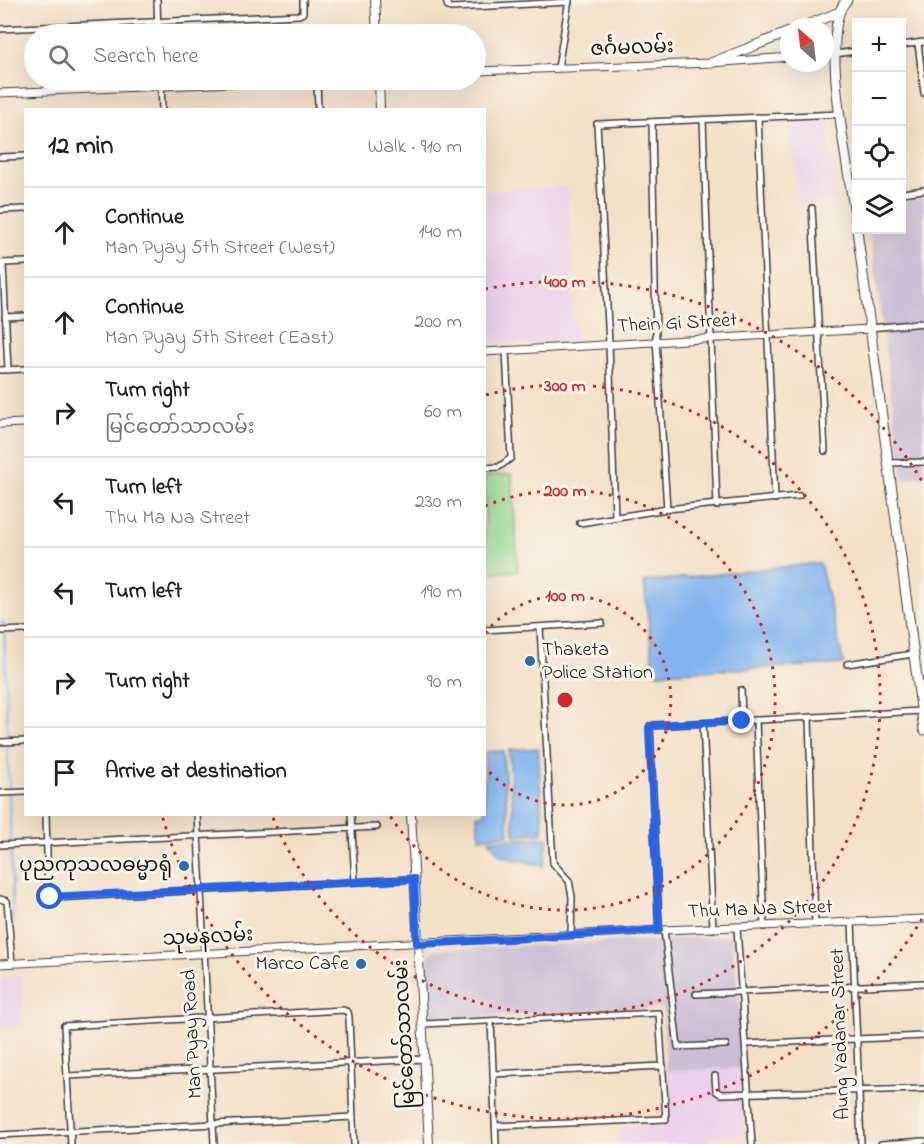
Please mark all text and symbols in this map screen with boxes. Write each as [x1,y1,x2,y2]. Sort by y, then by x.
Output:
north arrow [780,18,834,72]
map controls [852,18,906,234]
button: + [852,18,906,72]
search box [24,24,486,90]
street label: ဇင်္ဂမလမ်း [590,31,674,65]
icon: search [45,41,78,74]
text: Search here [93,41,198,73]
button: − [852,72,906,126]
button: locate [852,126,906,180]
text: 12 min [48,128,113,166]
text: Walk · 910 m [368,133,462,162]
button: layers [852,180,906,234]
text: Continue [105,202,184,234]
icon: ahead [48,216,81,249]
text: 140 m [418,218,462,247]
text: Man Pyay 5th Street (West) [105,234,335,263]
text: 400 m [544,270,586,296]
text: Continue [105,292,184,324]
icon: ahead [48,306,81,339]
street label: Thein Gi Street [616,306,738,342]
text: 200 m [414,308,462,337]
text: Man Pyay 5th Street (East) [105,324,333,353]
text: 300 m [543,374,586,400]
text: Turn right [105,375,190,407]
icon: right [48,396,81,429]
text: 60 m [424,398,462,427]
text: မြင်တော်သာလမ်း [105,414,255,443]
text: Turn left [105,472,182,504]
text: 200 m [543,479,587,505]
icon: left [48,486,81,519]
text: 230 m [415,488,462,517]
text: Thu Ma Na Street [105,504,250,533]
icon: left [48,576,81,609]
text: Turn left [105,576,182,608]
text: 190 m [420,578,462,607]
text: 100 m [545,584,585,610]
place label: Thaketa Police Station [542,636,653,688]
marker: Thaketa Police Station [523,654,537,668]
icon: right [48,666,81,699]
text: Turn right [105,666,190,698]
text: 90 m [427,668,462,697]
centre of rings [555,690,575,710]
route end [728,707,754,733]
icon: arrive [48,756,81,789]
text: Arrive at destination [105,756,287,788]
place label: ပုညကုသလဓမ္မာရုံ [19,852,172,881]
marker: ပုညကုသလဓမ္မာရုံ [177,859,191,873]
route start [36,883,62,909]
street label: Thu Ma Na Street [687,893,833,927]
street label: သုမနလမ်း [162,919,254,955]
street label: Aung Yadanar Street [824,947,859,1120]
place label: Marco Cafe [256,950,349,979]
marker: Marco Cafe [354,957,368,971]
street label: မြင်တော်သာလမ်း [386,959,424,1110]
street label: Man Pyay Road [175,968,211,1100]

